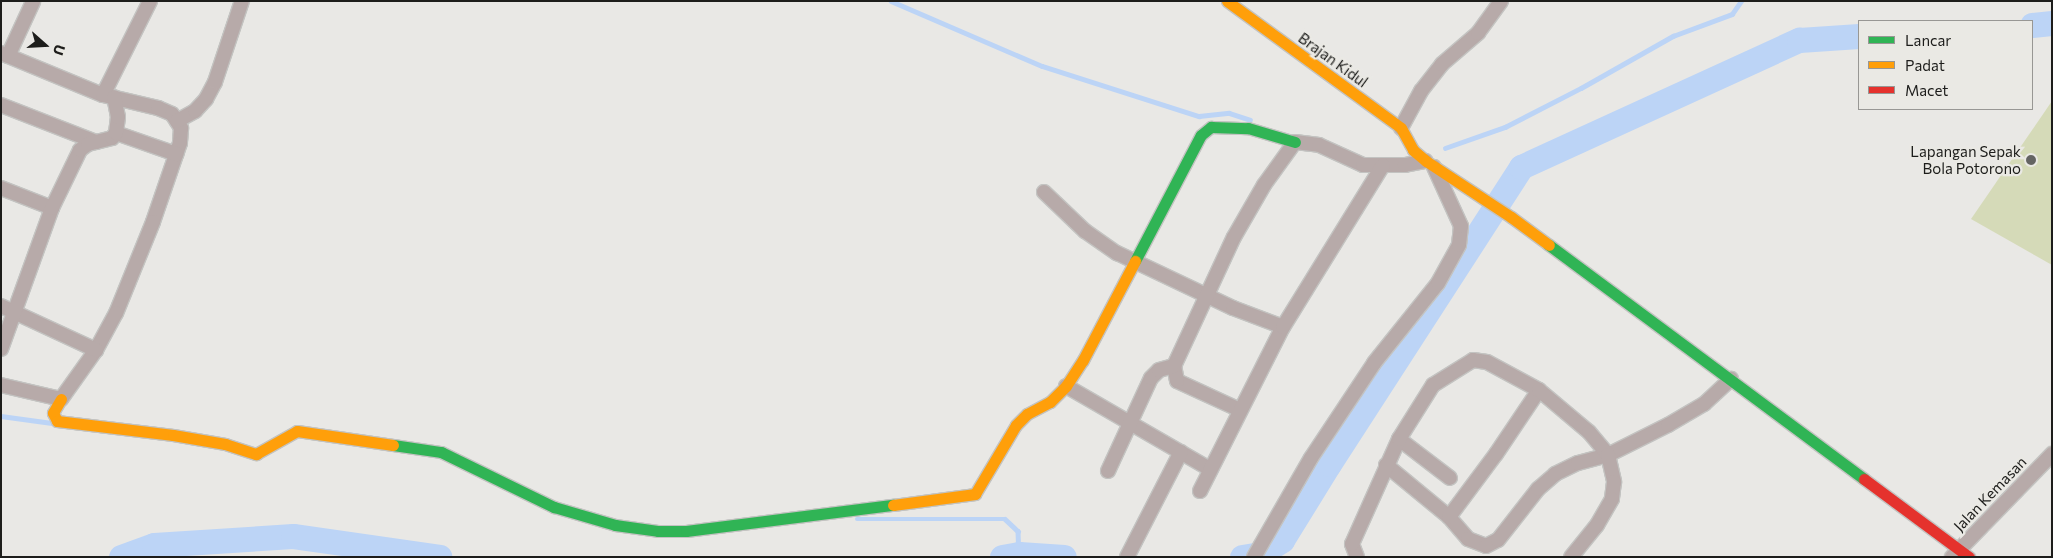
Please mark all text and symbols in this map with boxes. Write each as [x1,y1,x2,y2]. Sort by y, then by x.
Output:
north arrow [20,20,70,70]
legend [1858,20,2033,110]
street label: Brajan Kidul [1295,29,1371,91]
text: Lancar [1905,31,1951,49]
text: U [50,42,69,58]
text: Padat [1905,56,1945,74]
text: Macet [1905,81,1948,99]
place label: Lapangan Sepak Bola Potorono [1910,142,2021,177]
marker: Lapangan Sepak Bola Potorono [2025,154,2037,166]
street label: Jalan Kemasan [1950,453,2030,535]

